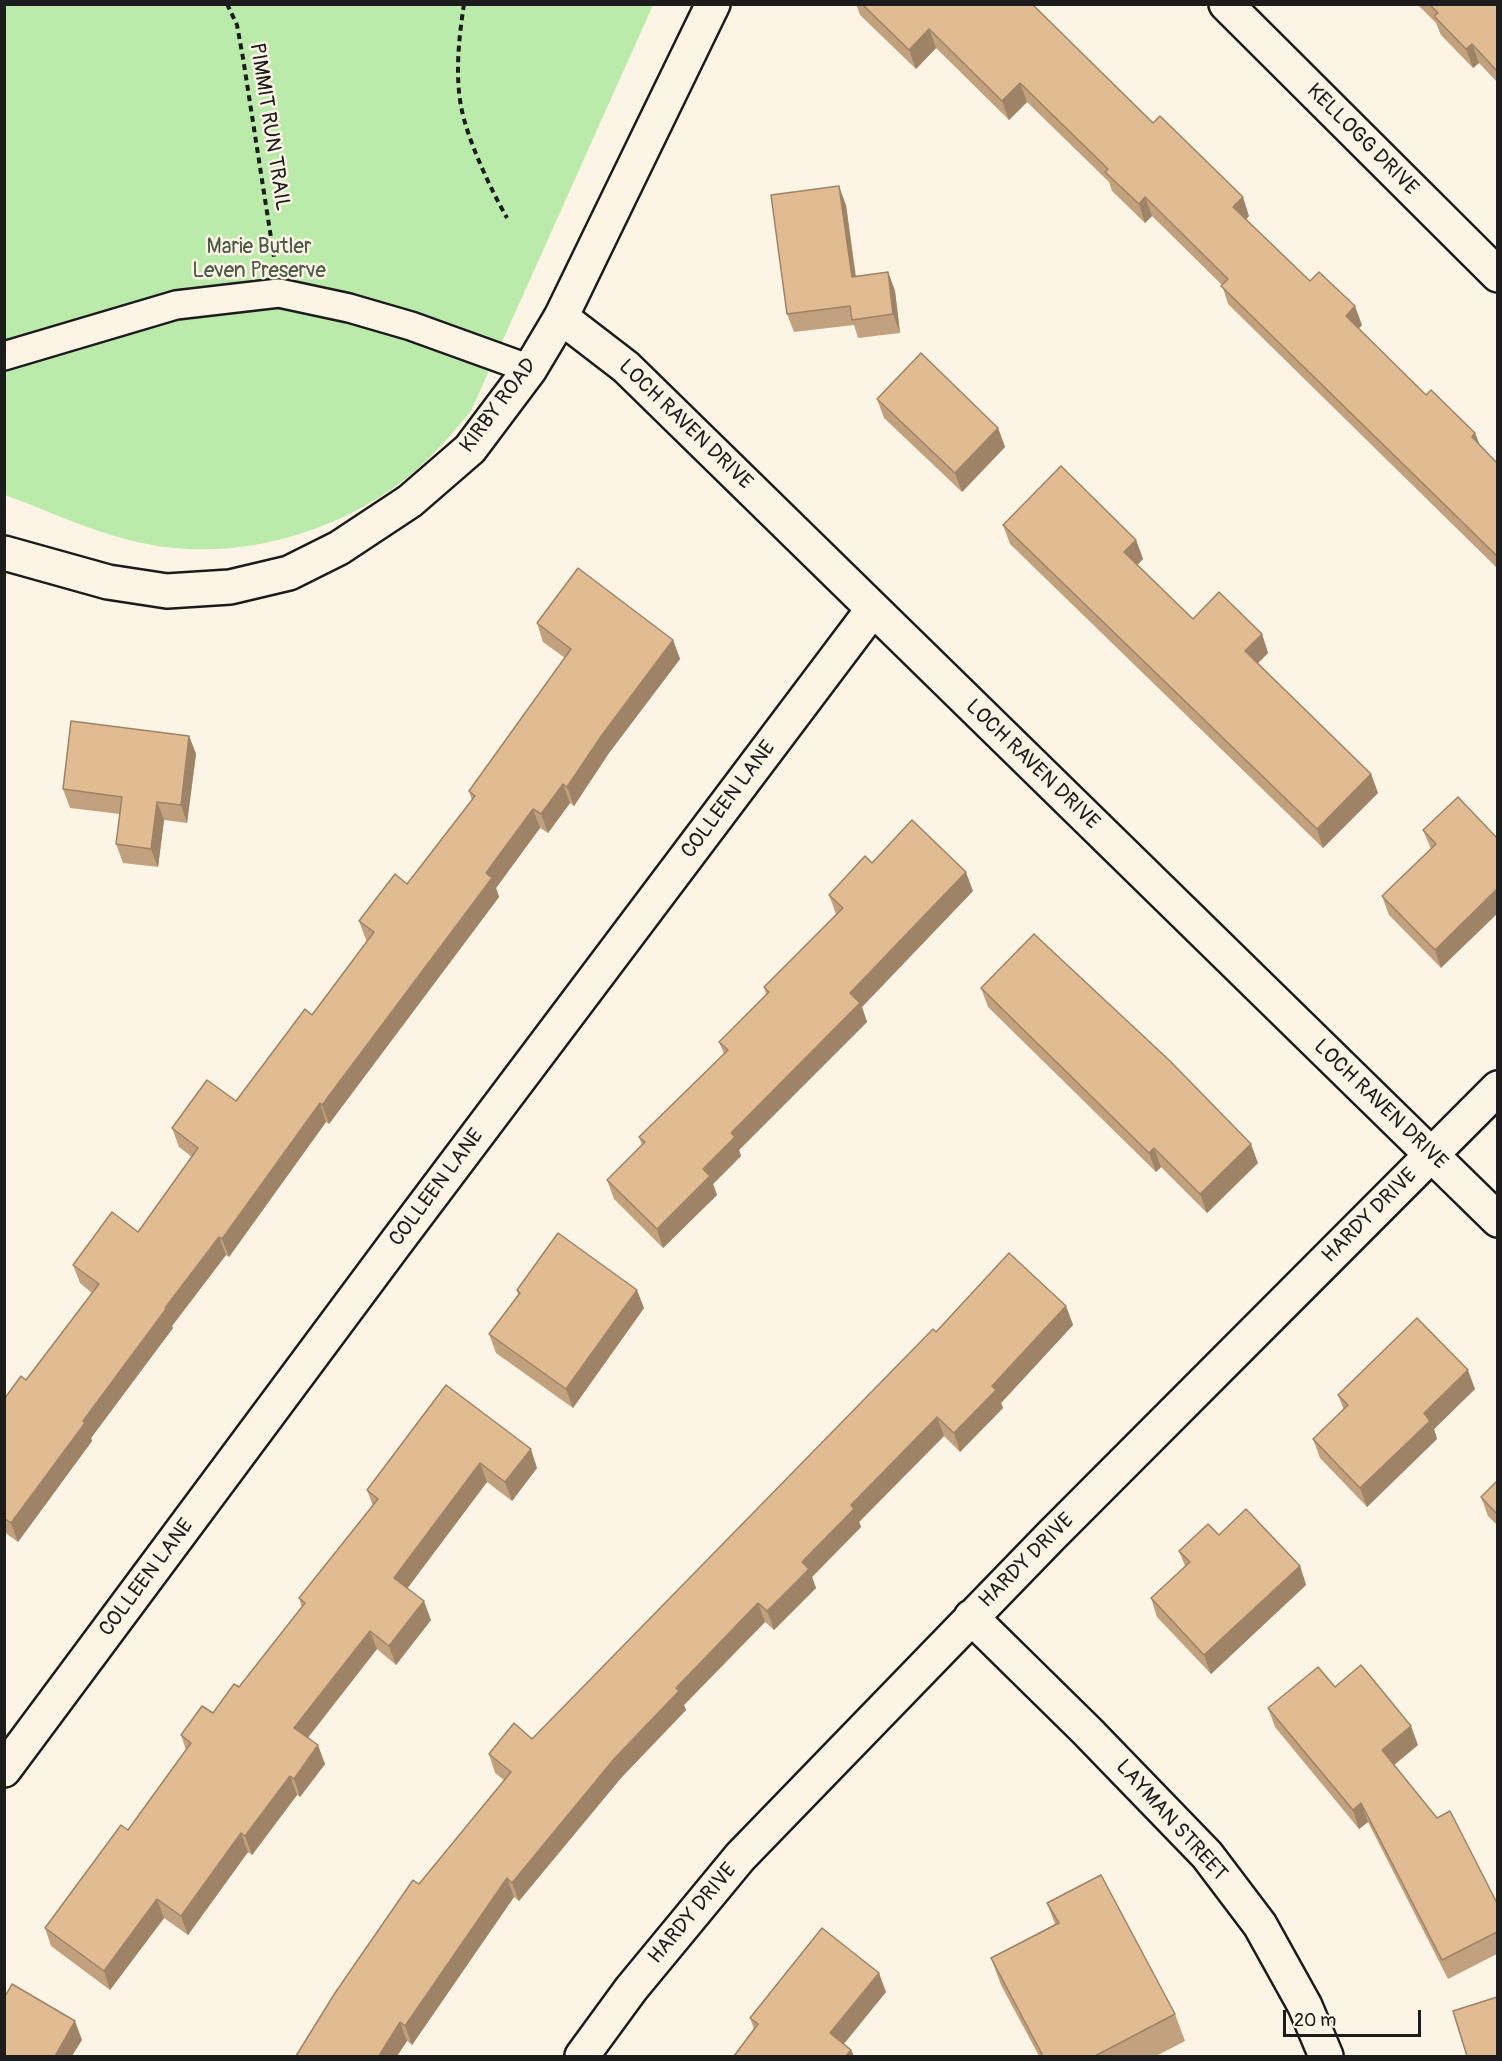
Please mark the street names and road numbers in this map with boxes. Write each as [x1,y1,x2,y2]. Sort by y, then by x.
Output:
street label: PIMMIT RUN TRAIL [243,41,295,213]
street label: KELLOGG DRIVE [1301,79,1423,201]
street label: KIRBY ROAD [455,354,543,458]
street label: LOCH RAVEN DRIVE [613,355,757,495]
street label: LOCH RAVEN DRIVE [960,695,1104,835]
street label: COLLEEN LANE [677,736,781,864]
street label: LOCH RAVEN DRIVE [1308,1035,1452,1175]
street label: COLLEEN LANE [385,1124,489,1252]
street label: HARDY DRIVE [1317,1163,1423,1269]
street label: HARDY DRIVE [974,1508,1080,1614]
street label: COLLEEN LANE [95,1514,199,1642]
street label: LAYMAN STREET [1110,1755,1232,1887]
street label: HARDY DRIVE [644,1859,742,1969]

